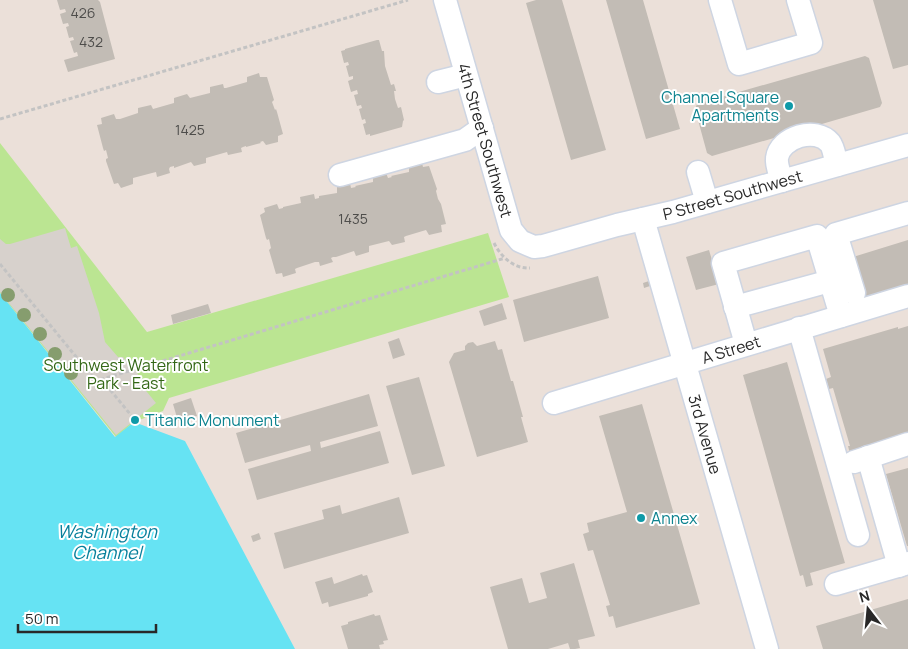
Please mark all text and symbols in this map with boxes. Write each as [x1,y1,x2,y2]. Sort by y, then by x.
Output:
house number: 426 [71,3,95,22]
house number: 432 [79,32,103,51]
street label: 4th Street Southwest [453,61,518,220]
place label: Channel Square Apartments [661,86,779,126]
marker: Channel Square Apartments [783,100,795,112]
house number: 1425 [175,120,205,139]
street label: P Street Southwest [661,165,805,225]
house number: 1435 [338,209,368,228]
street label: A Street [699,330,763,369]
park label: Southwest Waterfront Park - East [43,354,209,394]
street label: 3rd Avenue [683,392,727,477]
place label: Titanic Monument [145,409,279,431]
marker: Titanic Monument [129,414,141,426]
place label: Annex [651,507,698,529]
marker: Annex [635,512,647,524]
water label: Washington Channel [57,519,158,564]
north arrow [843,584,893,634]
text: N [857,586,872,607]
scale bar [18,602,155,634]
text: 50 m [25,608,59,629]

